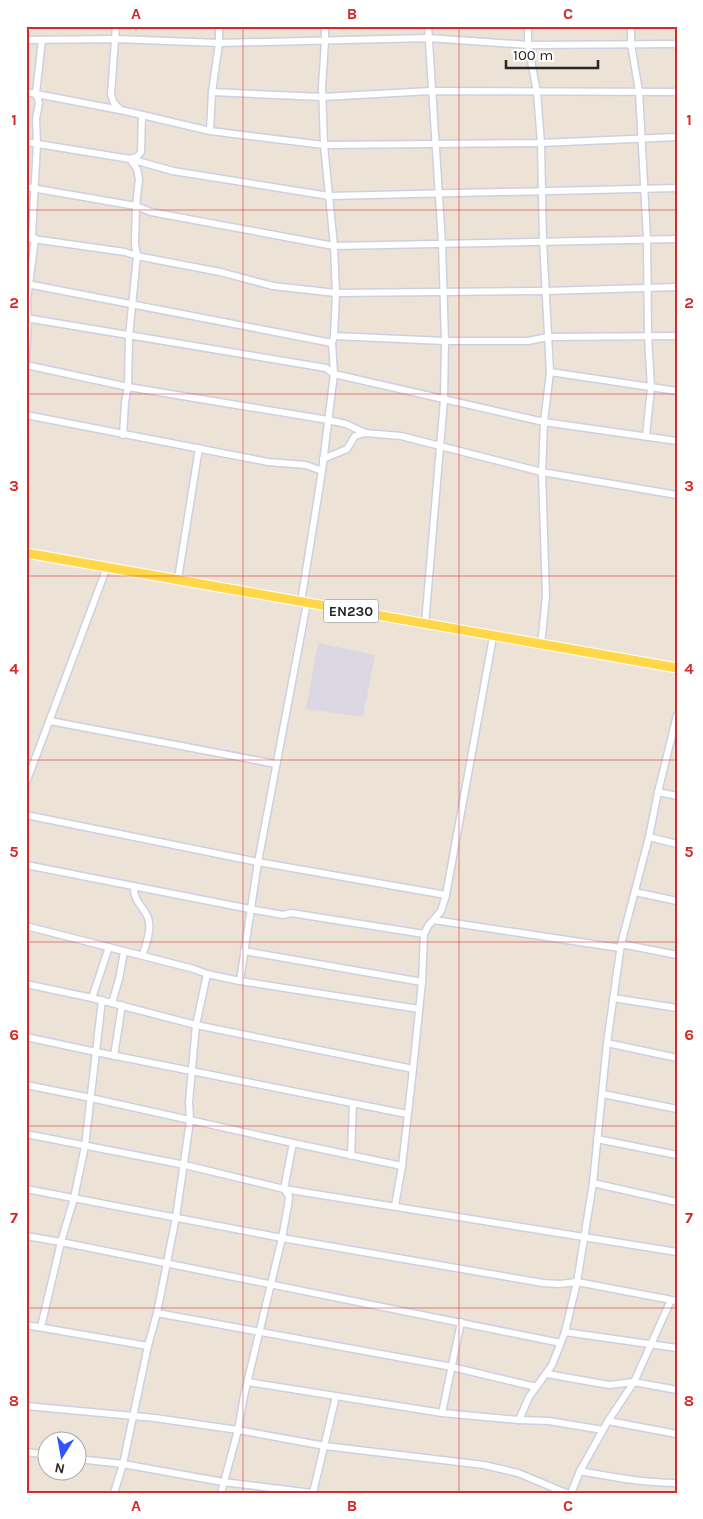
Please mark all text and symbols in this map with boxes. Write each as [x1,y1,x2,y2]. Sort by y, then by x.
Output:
text: A [131,4,141,23]
text: B [347,4,357,23]
text: C [563,4,573,23]
scale bar [506,38,598,70]
text: 100 m [513,46,553,64]
text: 1 [11,110,17,129]
text: 1 [686,110,692,129]
text: 2 [9,293,19,312]
text: 2 [684,293,694,312]
text: 3 [9,476,19,495]
text: 3 [684,476,694,495]
road number: EN230 [324,600,378,622]
text: 4 [9,659,19,678]
text: 4 [684,659,694,678]
text: 5 [9,842,19,861]
text: 5 [684,842,694,861]
text: 6 [9,1025,19,1044]
text: 6 [684,1025,694,1044]
text: 7 [10,1208,18,1227]
text: 7 [685,1208,693,1227]
text: 8 [9,1391,19,1410]
text: 8 [684,1391,694,1410]
north arrow [38,1432,88,1482]
text: N [53,1459,66,1478]
text: A [131,1496,141,1515]
text: B [347,1496,357,1515]
text: C [563,1496,573,1515]

